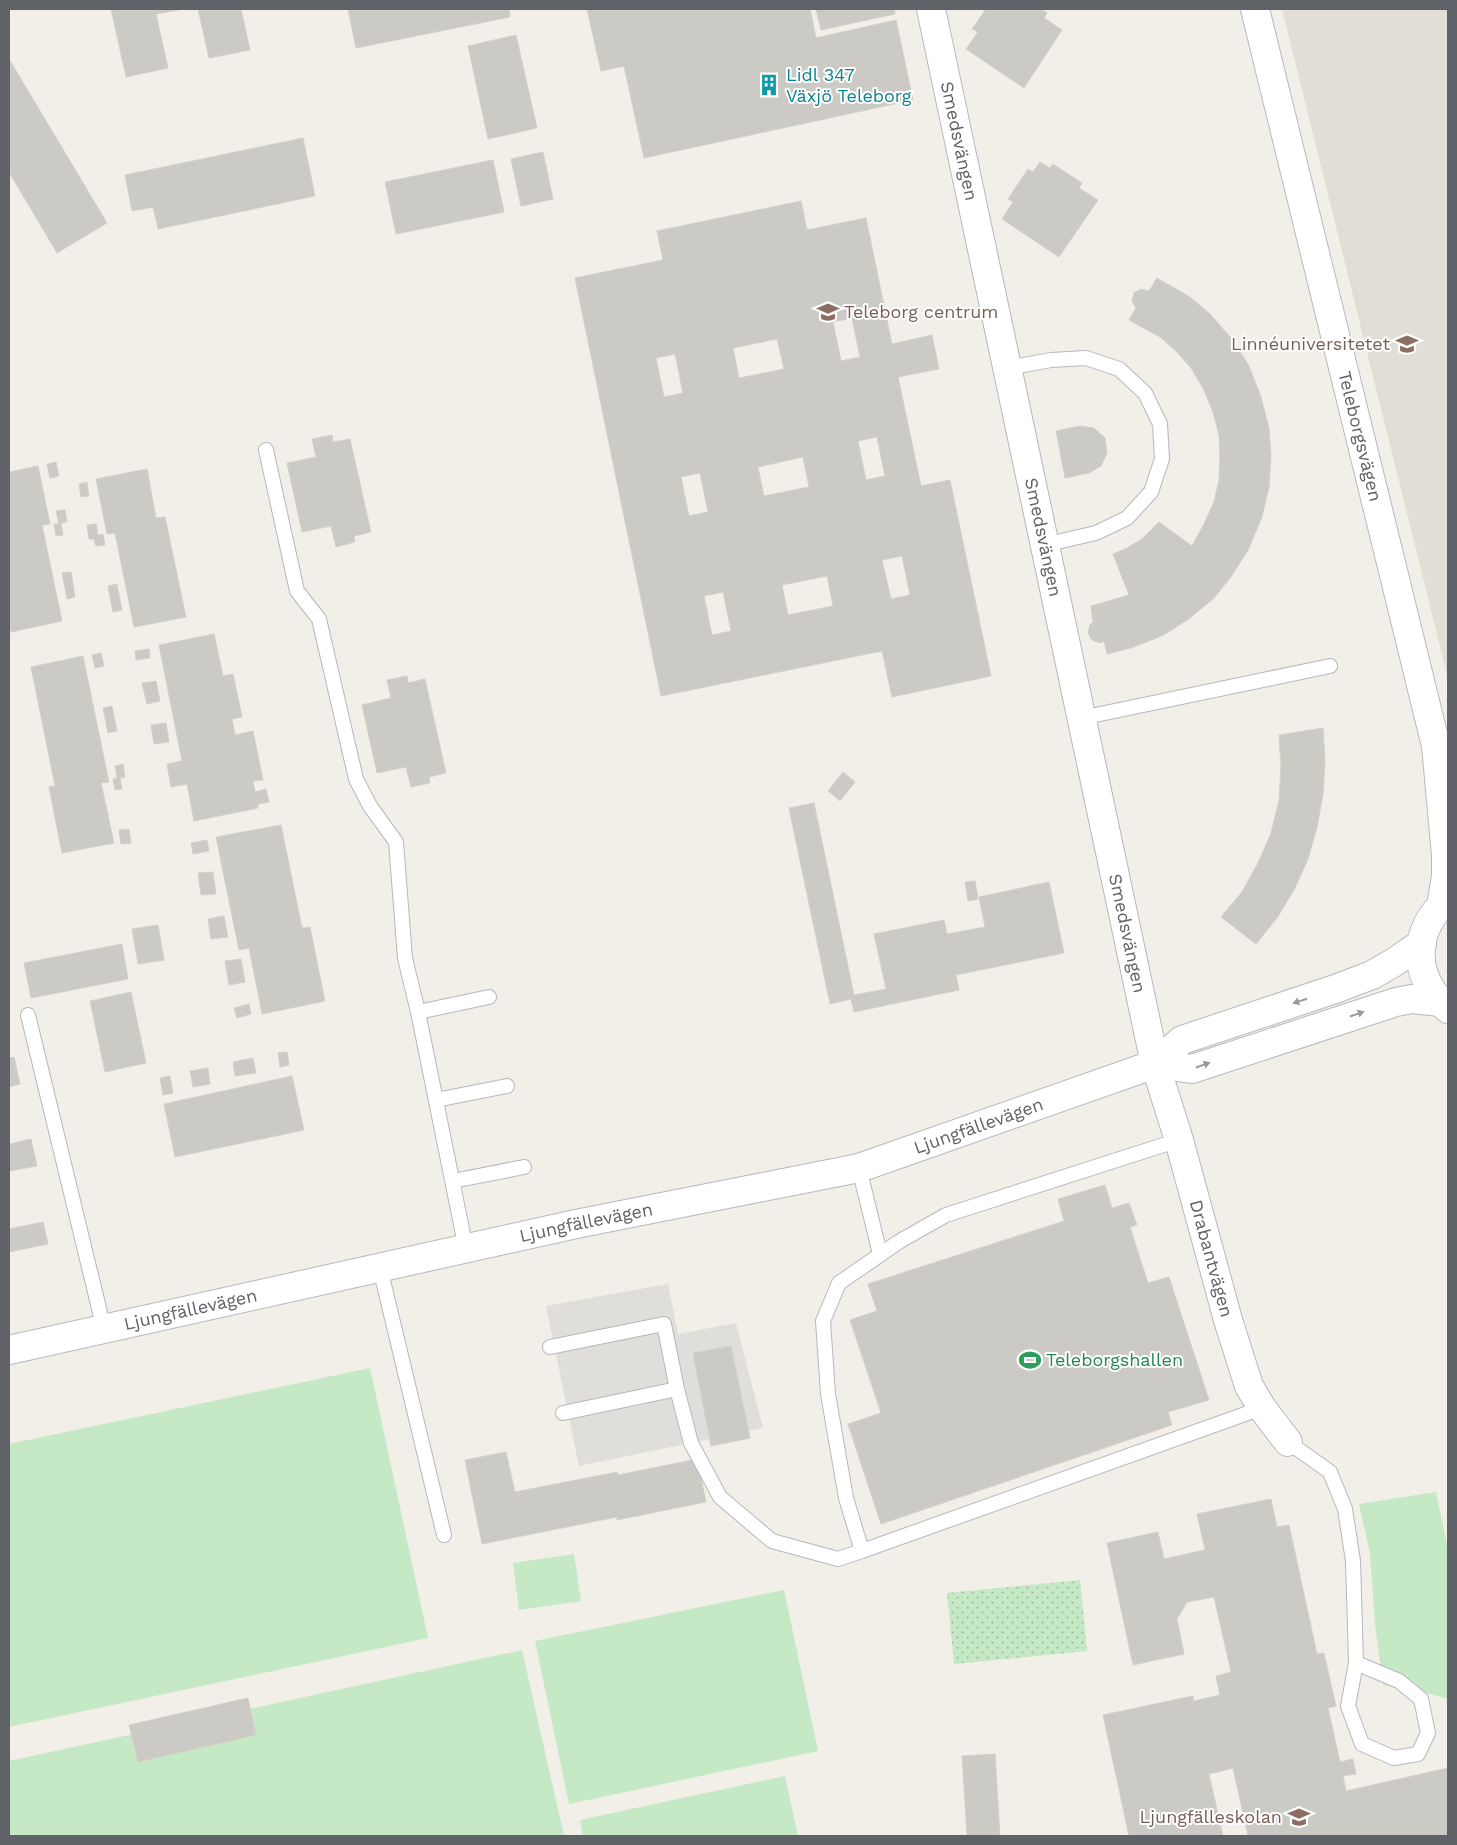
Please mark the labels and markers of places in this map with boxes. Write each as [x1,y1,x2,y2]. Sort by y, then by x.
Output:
place label: Lidl 347 Växjö Teleborg [786,64,912,106]
building icon: Lidl 347 Växjö Teleborg [756,72,782,98]
school or university icon: Teleborg centrum [815,299,841,325]
place label: Teleborg centrum [844,301,999,322]
school or university icon: Linnéuniversitetet [1394,331,1420,357]
place label: Linnéuniversitetet [1231,333,1390,354]
sports icon: Teleborgshallen [1017,1347,1043,1373]
place label: Teleborgshallen [1046,1349,1183,1370]
school or university icon: Ljungfälleskolan [1286,1804,1312,1830]
place label: Ljungfälleskolan [1139,1806,1282,1827]

